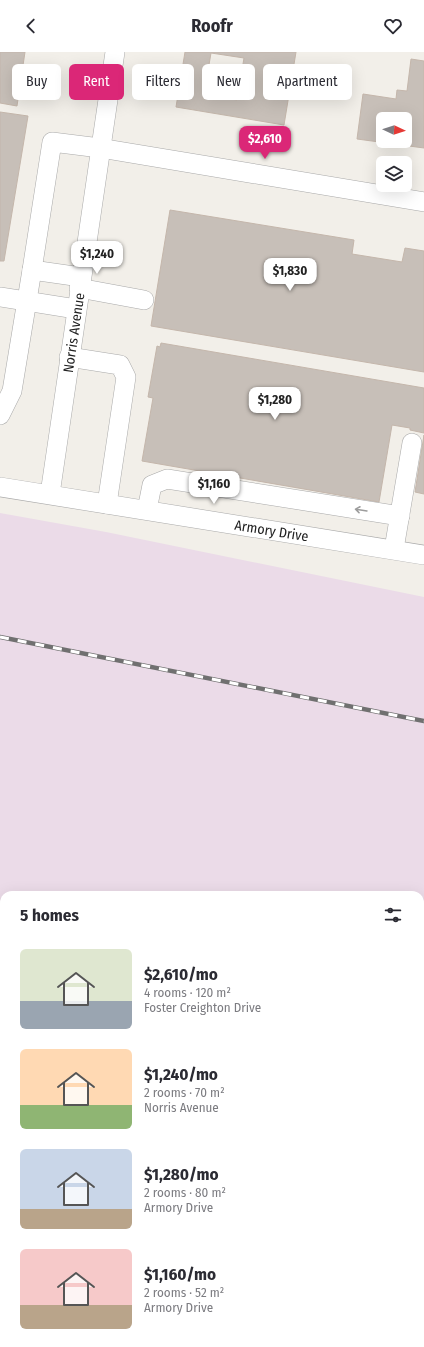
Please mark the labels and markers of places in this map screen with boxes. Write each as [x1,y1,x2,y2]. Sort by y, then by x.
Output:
pin: $2,610 [232,126,298,160]
pin: $1,240 [64,241,130,275]
pin: $1,830 [257,258,323,292]
pin: $1,280 [242,387,308,421]
pin: $1,160 [181,471,247,505]

